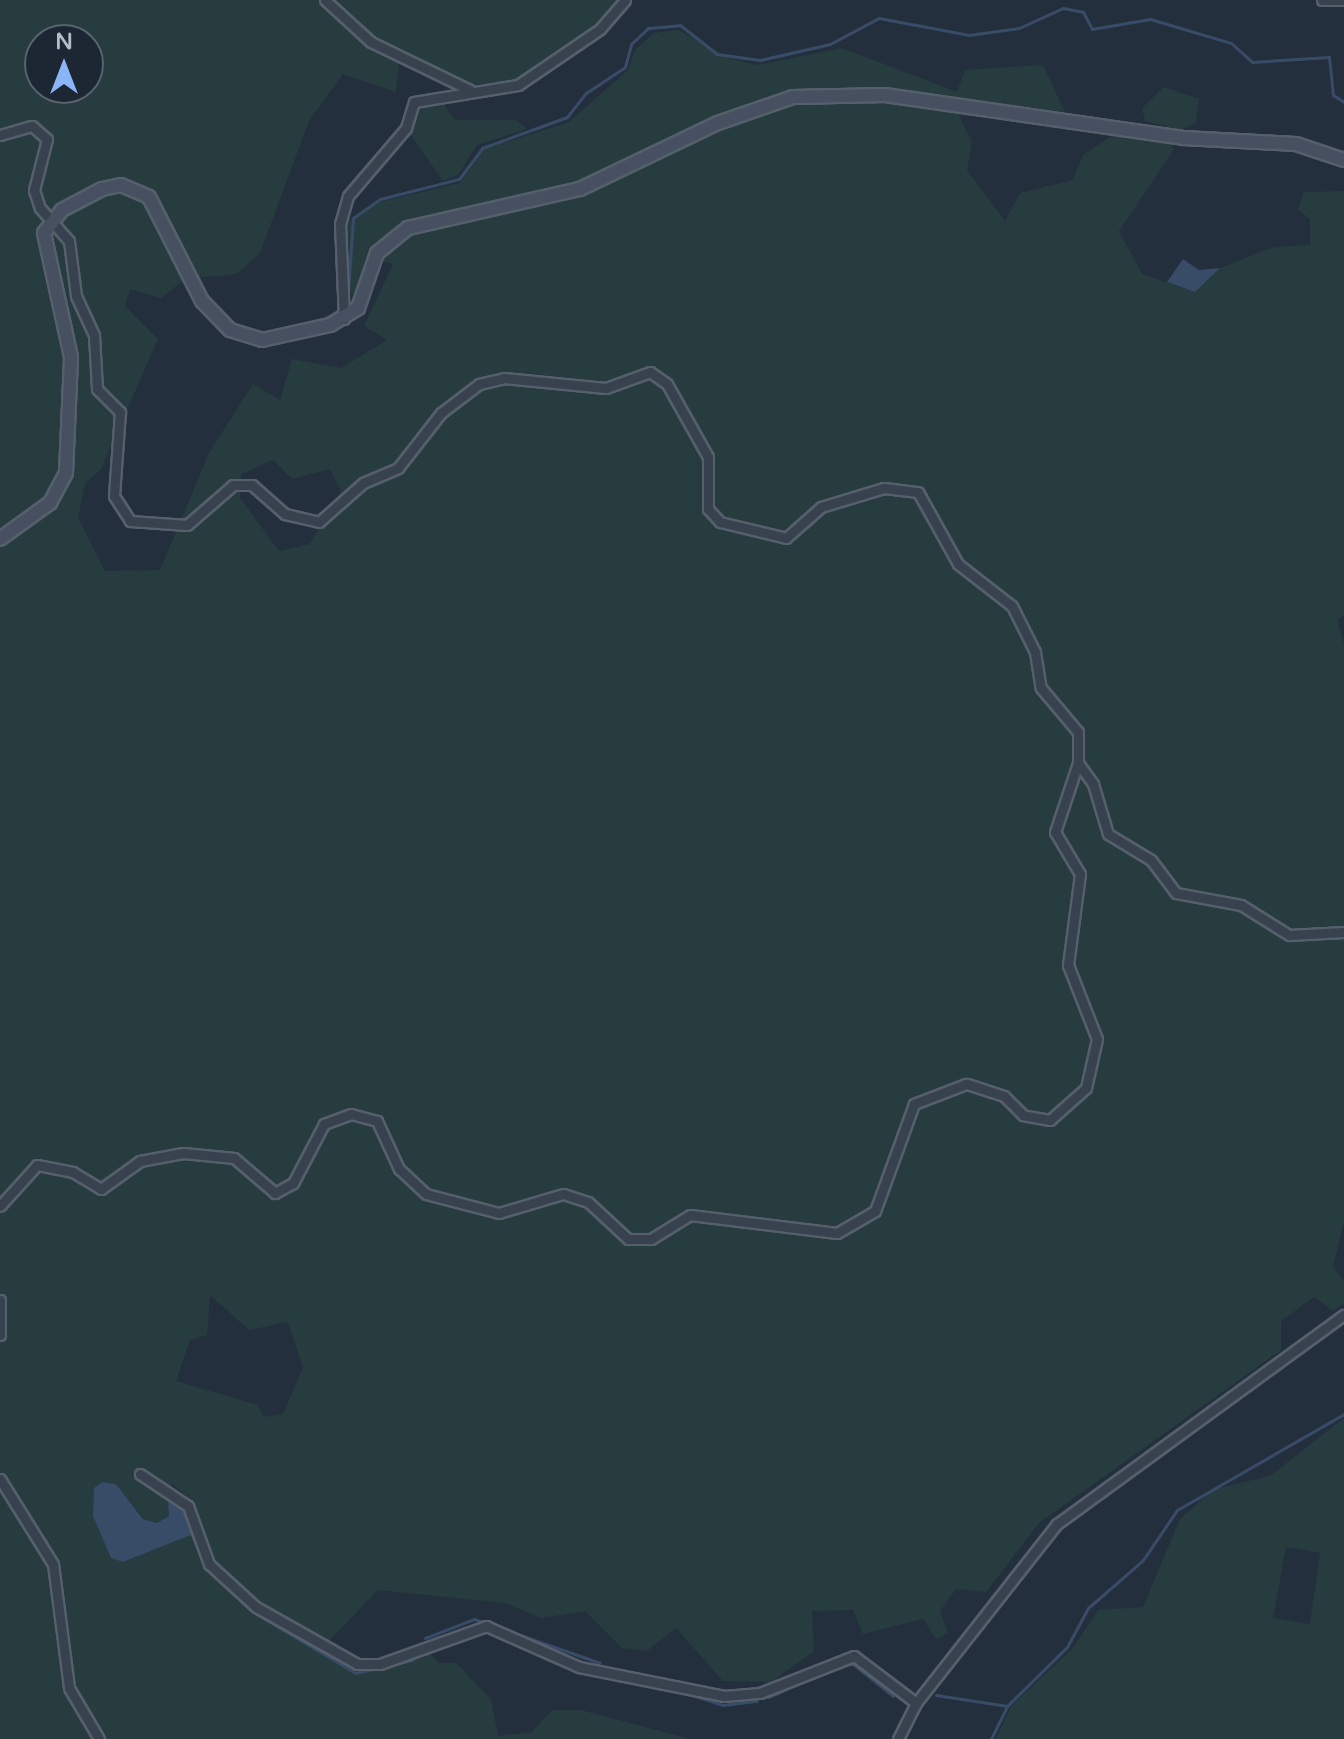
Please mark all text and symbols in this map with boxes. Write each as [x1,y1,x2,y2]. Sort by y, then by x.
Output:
north arrow [24,24,104,104]
text: N [55,29,73,55]

